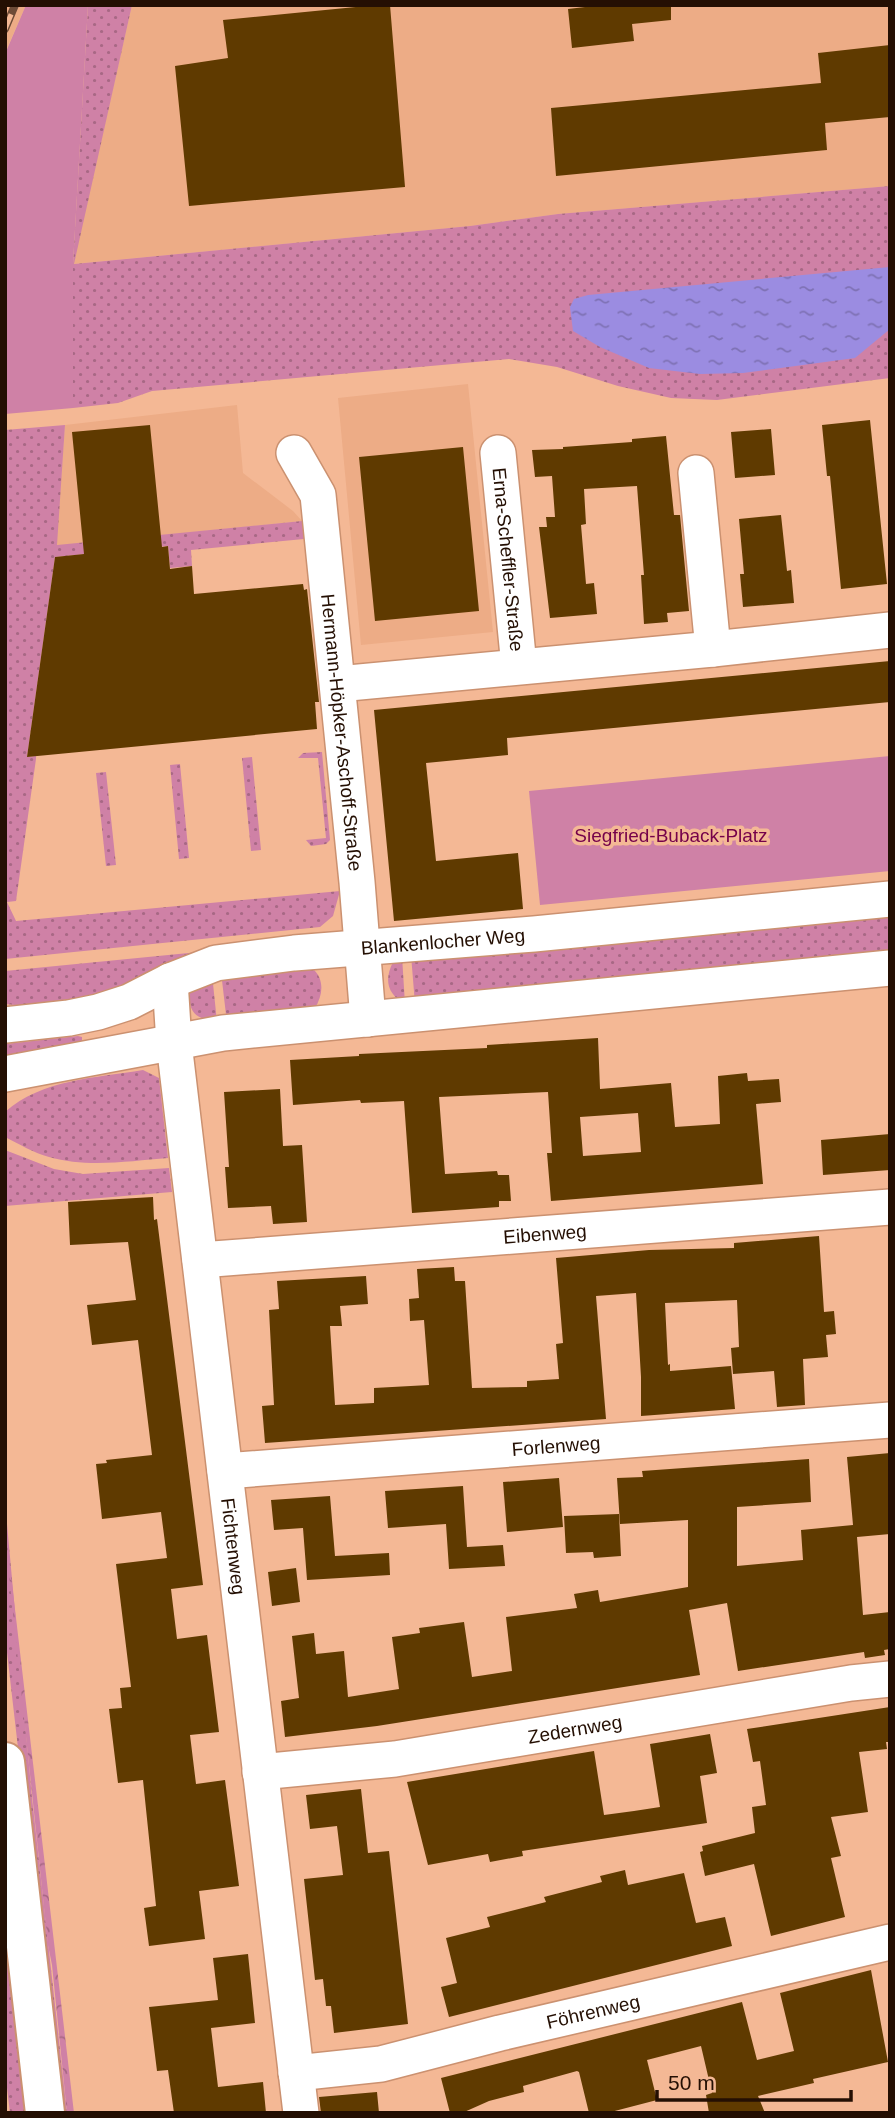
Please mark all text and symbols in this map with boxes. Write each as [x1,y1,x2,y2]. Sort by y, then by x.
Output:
street label: Erna-Scheffler-Straße [488,467,528,652]
street label: Hermann-Höpker-Aschoff-Straße [317,593,366,872]
park label: Siegfried-Buback-Platz [574,825,768,846]
street label: Blankenlocher Weg [360,925,526,959]
street label: Eibenweg [503,1220,587,1248]
street label: Forlenweg [511,1432,601,1460]
street label: Fichtenweg [217,1497,249,1596]
street label: Zedernweg [526,1711,624,1748]
street label: Föhrenweg [544,1991,642,2033]
scale bar [657,2058,851,2102]
text: 50 m [668,2071,715,2094]

